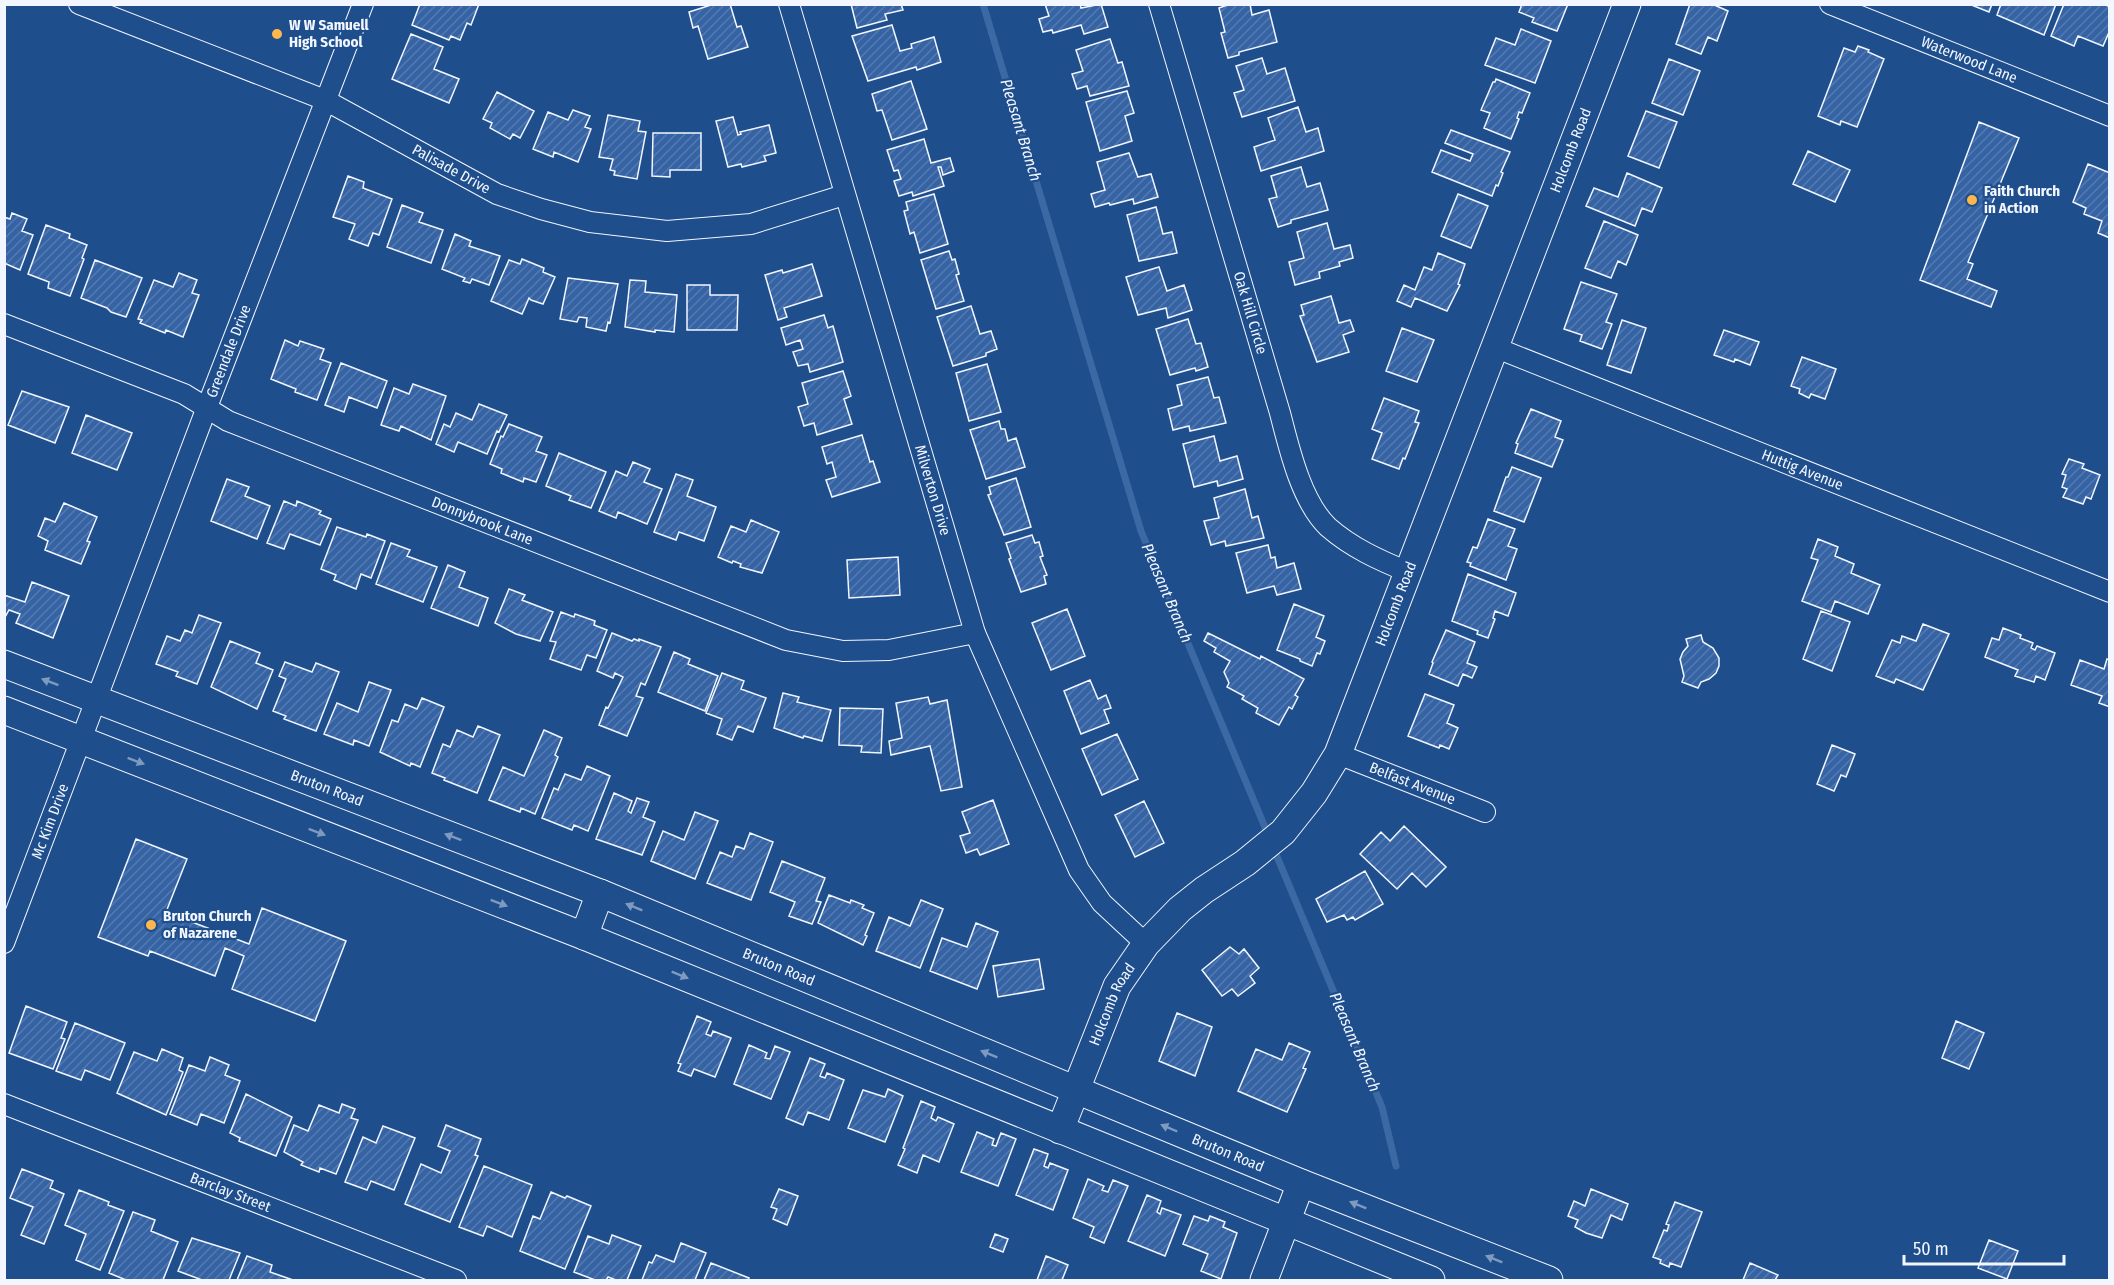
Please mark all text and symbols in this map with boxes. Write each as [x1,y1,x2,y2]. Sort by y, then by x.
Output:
place label: W W Samuell High School [289,16,370,51]
marker: W W Samuell High School [270,27,284,41]
street label: Waterwood Lane [1919,32,2020,87]
water label: Pleasant Branch [996,77,1046,183]
street label: Holcomb Road [1546,106,1595,195]
street label: Palisade Drive [409,140,494,198]
place label: Faith Church in Action [1984,182,2060,217]
marker: Faith Church in Action [1965,193,1979,207]
street label: Oak Hill Circle [1230,269,1271,356]
street label: Greendale Drive [203,302,255,400]
street label: Milverton Drive [911,443,955,538]
street label: Huttig Avenue [1759,445,1846,494]
street label: Donnybrook Lane [429,493,536,549]
water label: Pleasant Branch [1138,540,1196,646]
street label: Holcomb Road [1371,559,1420,649]
one-way arrow [41,677,59,687]
one-way arrow [127,756,145,766]
street label: Belfast Avenue [1367,758,1458,808]
street label: Bruton Road [288,766,366,810]
street label: Mc Kim Drive [28,781,72,862]
one-way arrow [309,827,327,837]
one-way arrow [443,831,461,841]
one-way arrow [490,899,508,908]
one-way arrow [625,902,643,912]
place label: Bruton Church of Nazarene [163,907,252,942]
marker: Bruton Church of Nazarene [144,918,158,932]
street label: Bruton Road [740,944,818,990]
street label: Holcomb Road [1085,960,1139,1048]
one-way arrow [671,971,689,980]
water label: Pleasant Branch [1326,989,1384,1095]
one-way arrow [980,1049,998,1059]
one-way arrow [1160,1123,1178,1133]
street label: Bruton Road [1189,1130,1267,1176]
street label: Barclay Street [188,1168,273,1216]
one-way arrow [1348,1200,1366,1210]
scale bar [1904,1228,2064,1266]
text: 50 m [1913,1238,1949,1260]
one-way arrow [1485,1254,1503,1263]

